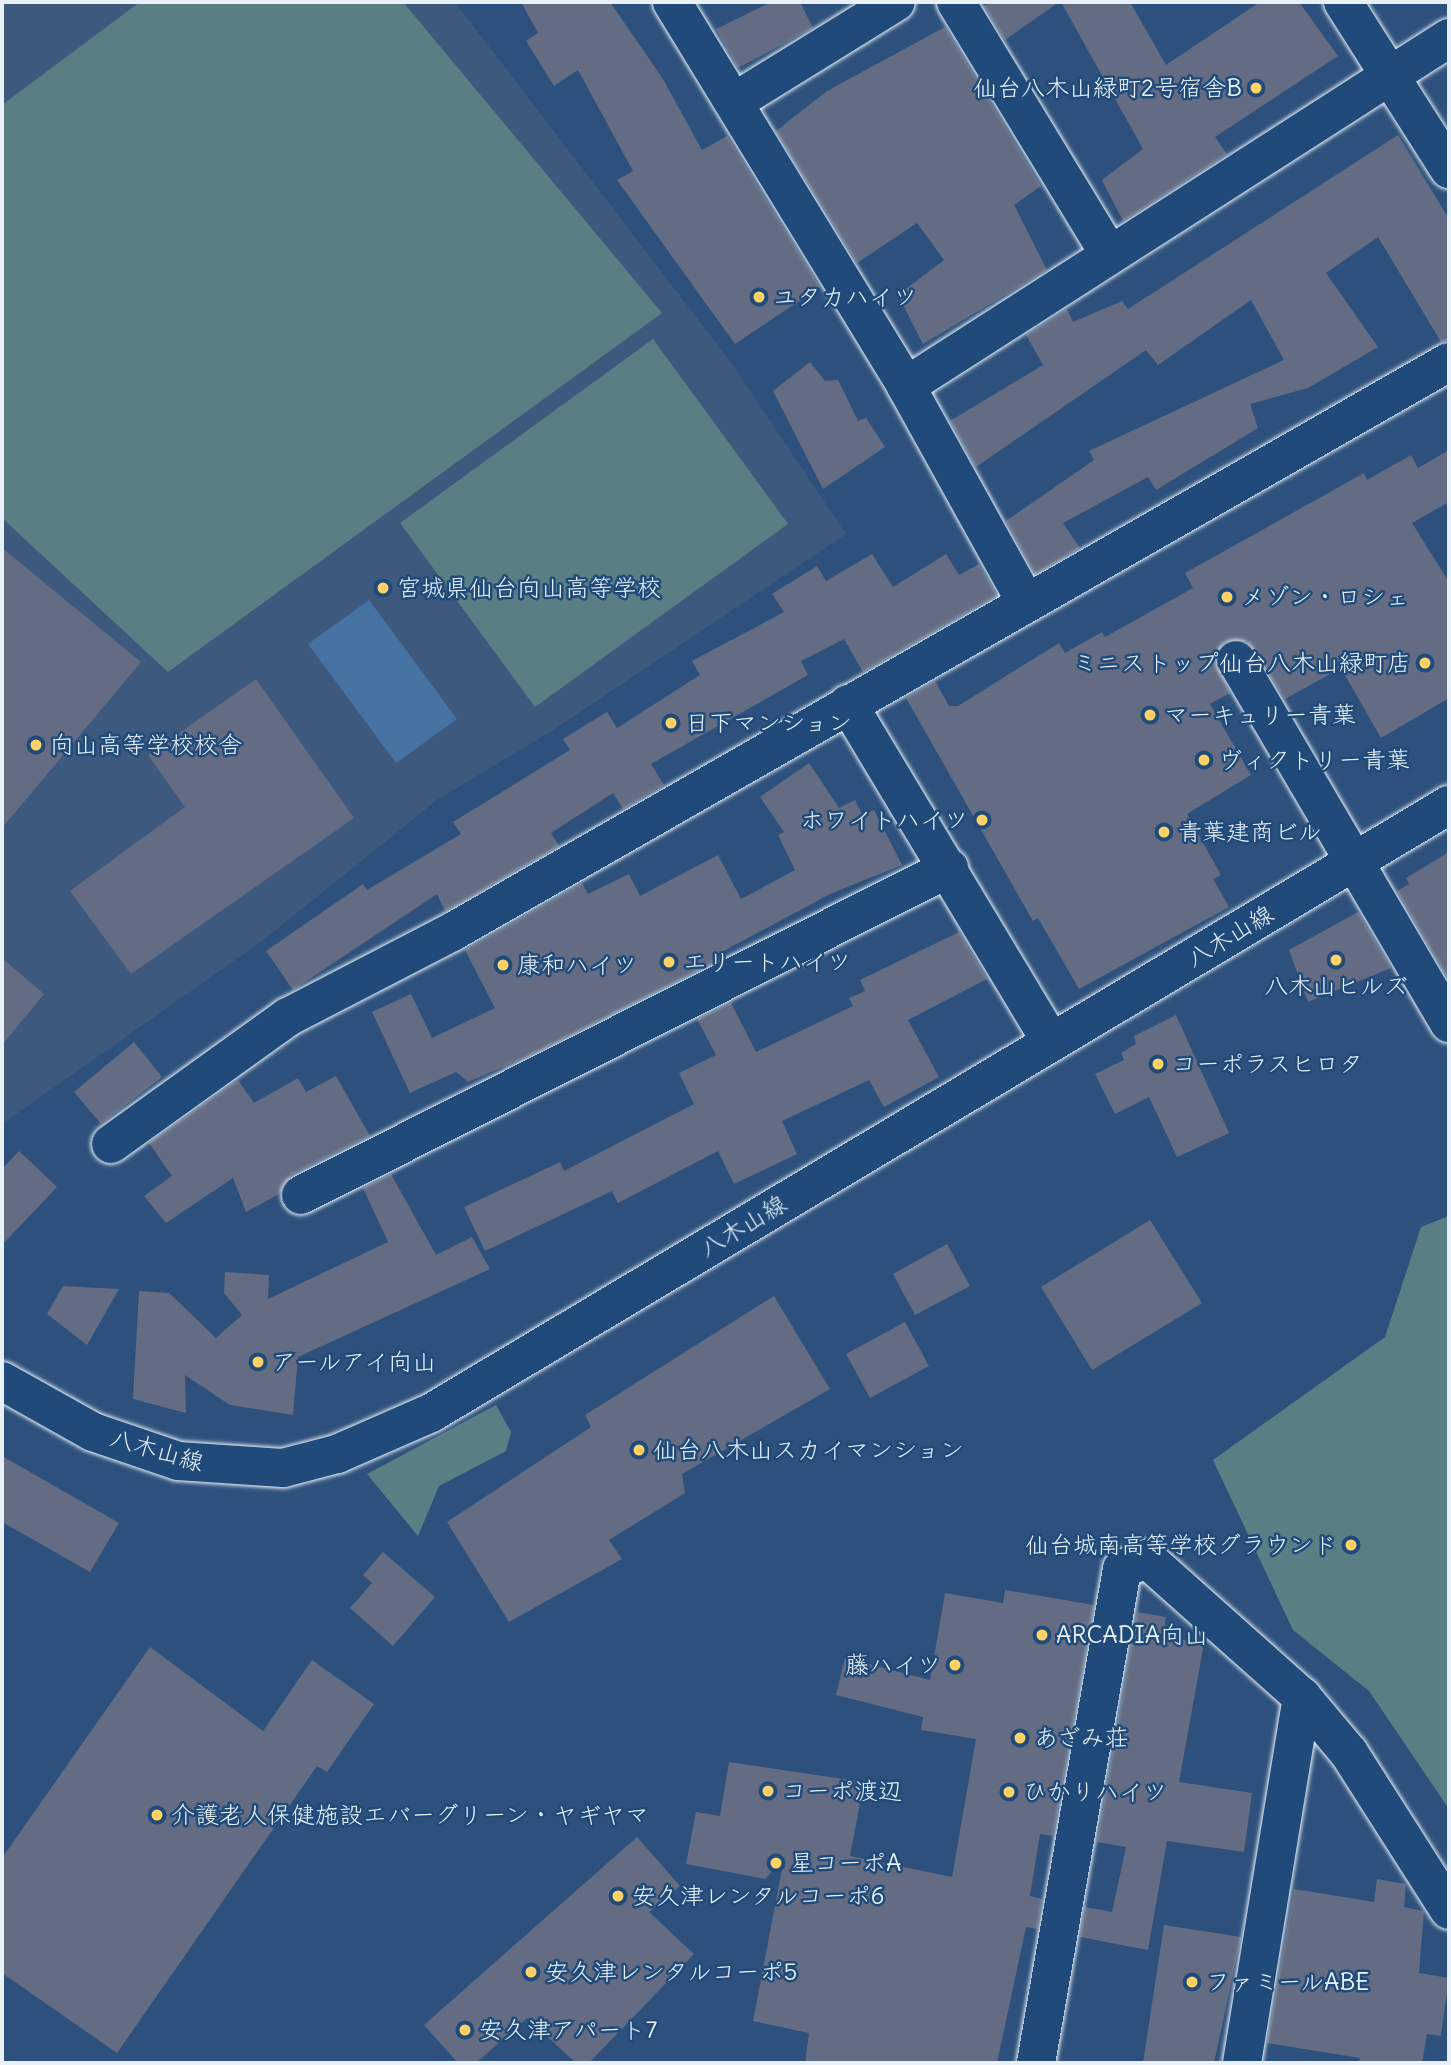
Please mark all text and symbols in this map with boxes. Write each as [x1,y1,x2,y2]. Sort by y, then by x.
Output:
place label: 仙台八木山緑町2号宿舎B [973,74,1242,102]
marker: 仙台八木山緑町2号宿舎B [1248,80,1264,96]
place label: ユタカハイツ [773,283,917,311]
marker: ユタカハイツ [751,289,767,305]
place label: 宮城県仙台向山高等学校 [397,574,661,602]
marker: 宮城県仙台向山高等学校 [375,580,391,596]
place label: メゾン・ロシェ [1241,583,1409,611]
marker: メゾン・ロシェ [1219,589,1235,605]
place label: ミニストップ仙台八木山緑町店 [1075,649,1411,677]
marker: ミニストップ仙台八木山緑町店 [1417,655,1433,671]
place label: マーキュリー青葉 [1164,701,1356,729]
marker: マーキュリー青葉 [1142,707,1158,723]
place label: 日下マンション [685,709,853,737]
marker: 日下マンション [663,715,679,731]
place label: 向山高等学校校舎 [50,731,242,759]
marker: 向山高等学校校舎 [28,737,44,753]
place label: ヴィクトリー青葉 [1218,746,1410,774]
marker: ヴィクトリー青葉 [1196,752,1212,768]
place label: ホワイトハイツ [800,806,968,834]
marker: ホワイトハイツ [974,812,990,828]
place label: 青葉建商ビル [1178,818,1322,846]
marker: 青葉建商ビル [1156,824,1172,840]
street label: 八木山線 [1181,899,1279,973]
place label: エリートハイツ [683,948,851,976]
place label: 康和ハイツ [517,951,637,979]
marker: 八木山ヒルズ [1328,952,1344,968]
marker: エリートハイツ [661,954,677,970]
marker: 康和ハイツ [495,957,511,973]
place label: 八木山ヒルズ [1264,972,1408,1000]
place label: コーポラスヒロタ [1172,1050,1364,1078]
marker: コーポラスヒロタ [1150,1056,1166,1072]
street label: 八木山線 [694,1189,792,1263]
place label: アールアイ向山 [272,1348,439,1376]
marker: アールアイ向山 [250,1354,266,1370]
street label: 八木山線 [107,1423,207,1477]
place label: 仙台八木山スカイマンション [653,1436,965,1464]
marker: 仙台八木山スカイマンション [631,1442,647,1458]
place label: 仙台城南高等学校グラウンド [1025,1531,1337,1559]
marker: 仙台城南高等学校グラウンド [1343,1537,1359,1553]
place label: ARCADIA向山 [1056,1621,1208,1649]
marker: ARCADIA向山 [1034,1627,1050,1643]
place label: 藤ハイツ [845,1651,941,1679]
marker: 藤ハイツ [947,1657,963,1673]
place label: あざみ荘 [1034,1724,1130,1752]
marker: あざみ荘 [1012,1730,1028,1746]
place label: コーポ渡辺 [782,1777,902,1805]
place label: ひかりハイツ [1023,1778,1167,1806]
marker: コーポ渡辺 [760,1783,776,1799]
marker: ひかりハイツ [1001,1784,1017,1800]
place label: 介護老人保健施設エバーグリーン・ヤギヤマ [171,1801,651,1829]
marker: 介護老人保健施設エバーグリーン・ヤギヤマ [149,1807,165,1823]
place label: 星コーポA [790,1849,901,1877]
marker: 星コーポA [768,1855,784,1871]
place label: 安久津レンタルコーポ6 [632,1882,886,1910]
marker: 安久津レンタルコーポ6 [610,1888,626,1904]
place label: 安久津レンタルコーポ5 [545,1958,799,1986]
marker: 安久津レンタルコーポ5 [523,1964,539,1980]
place label: ファミールABE [1206,1968,1371,1996]
marker: ファミールABE [1184,1974,1200,1990]
place label: 安久津アパート7 [479,2016,659,2044]
marker: 安久津アパート7 [457,2022,473,2038]

